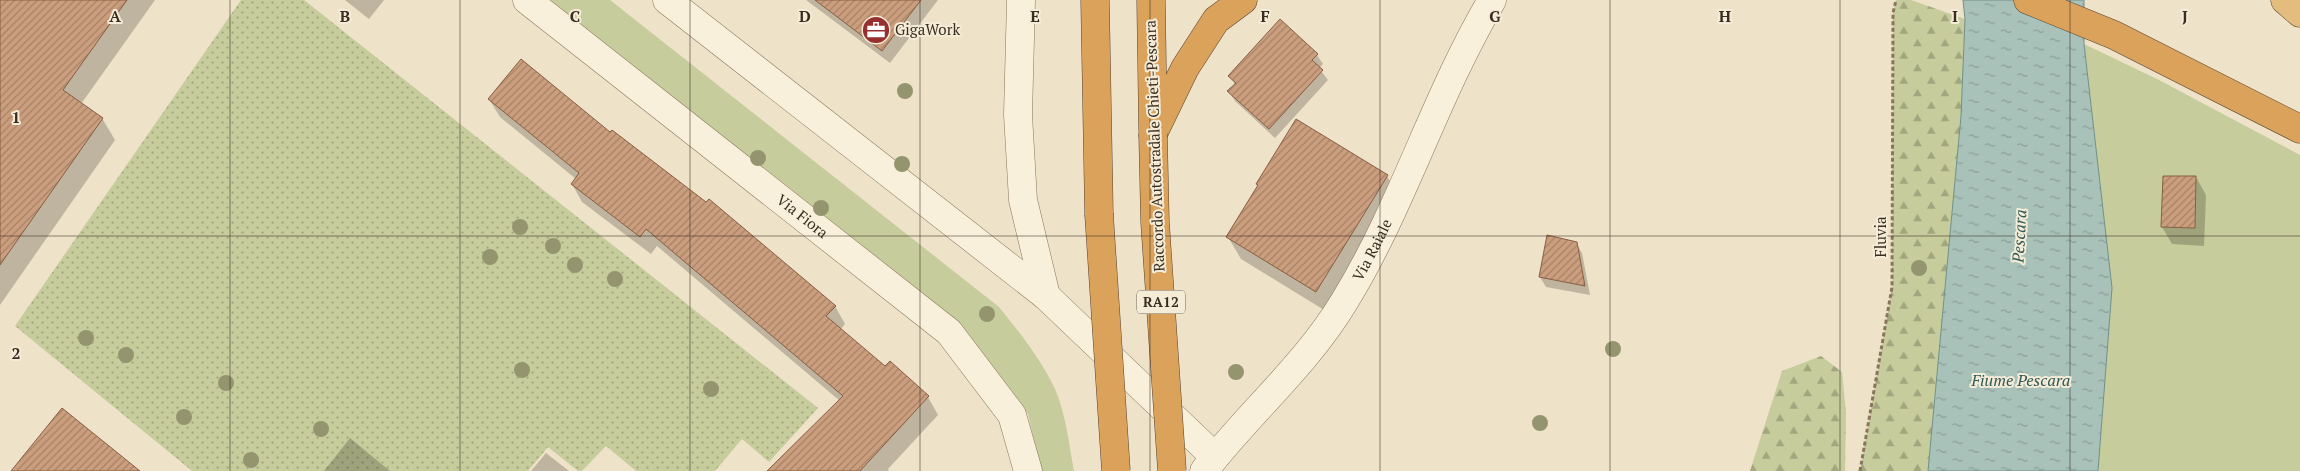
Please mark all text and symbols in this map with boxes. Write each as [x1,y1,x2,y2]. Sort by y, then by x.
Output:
text: A [109,5,121,27]
text: B [340,5,350,27]
text: C [570,5,580,27]
text: D [799,5,811,27]
text: E [1030,5,1040,27]
text: F [1260,5,1270,27]
text: G [1489,5,1501,27]
text: H [1719,5,1731,27]
text: I [1952,5,1958,27]
text: J [2182,5,2188,27]
office icon: GigaWork [861,15,891,45]
place label: GigaWork [895,19,960,39]
street label: Raccordo Autostradale Chieti-Pescara [1140,19,1168,272]
text: 1 [11,106,21,128]
street label: Via Fiora [773,189,833,242]
water label: Pescara [2007,209,2031,264]
street label: Via Raiale [1347,215,1396,284]
street label: Fluvia [1870,216,1890,257]
road number: RA12 [1137,290,1185,314]
text: 2 [11,342,21,364]
water label: Fiume Pescara [1971,369,2070,391]

